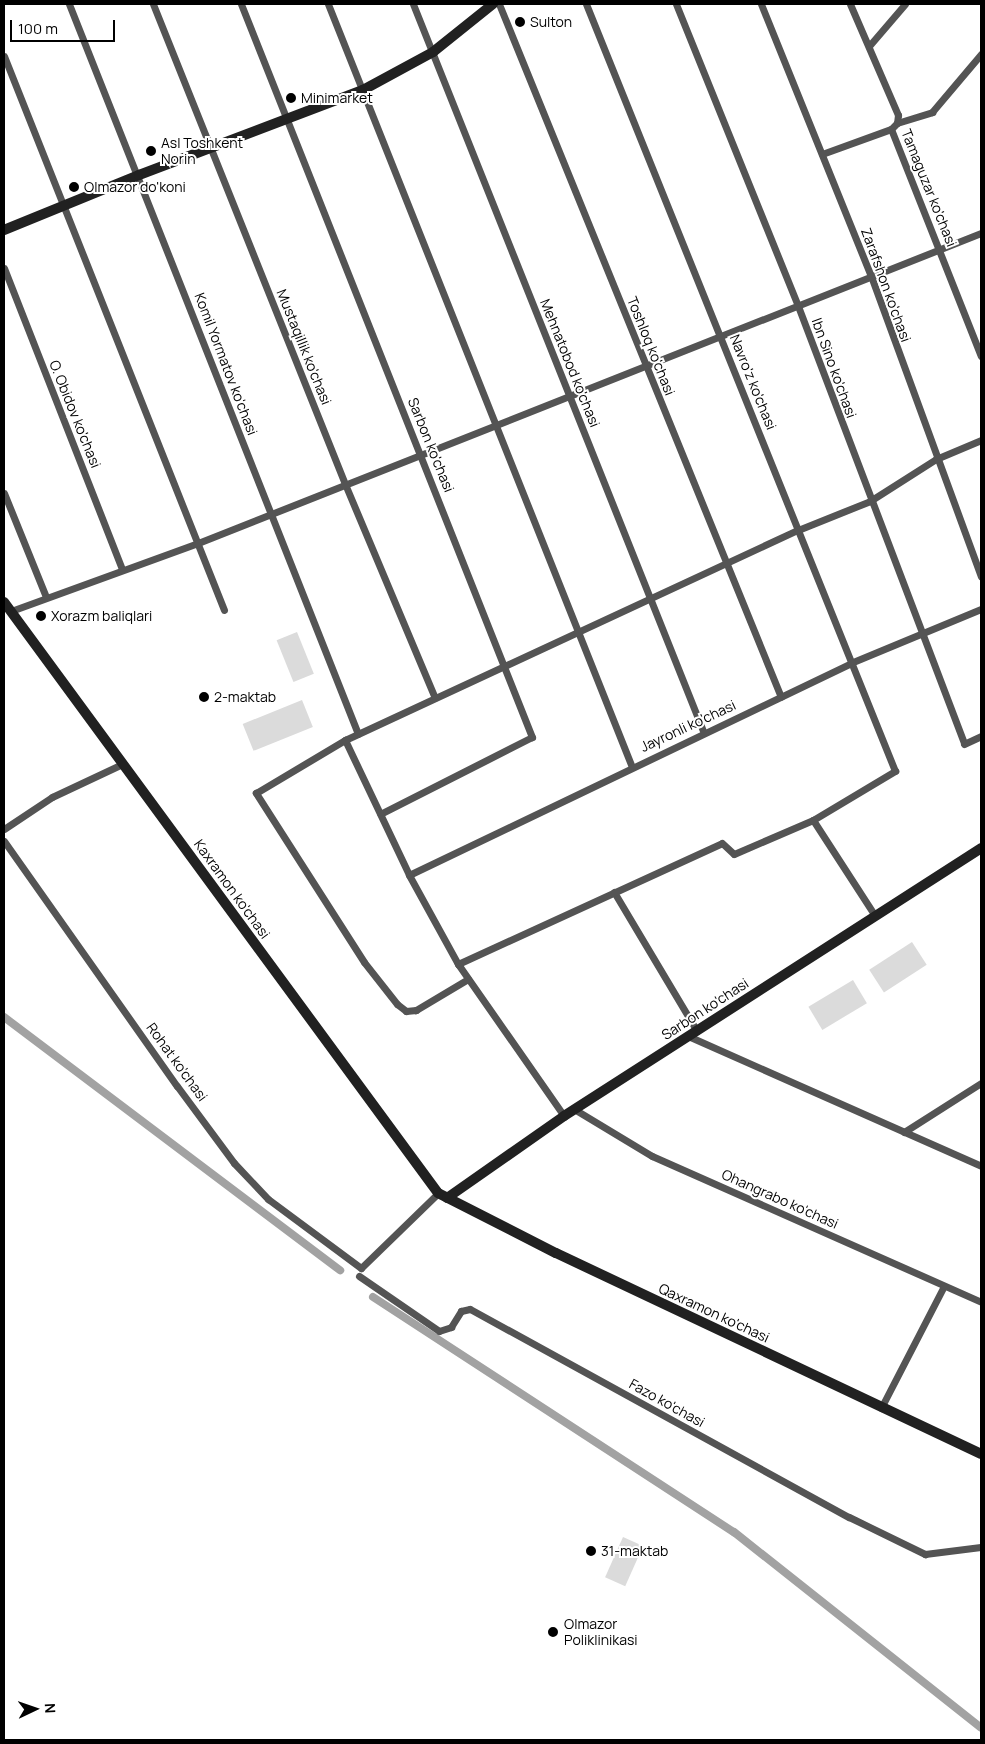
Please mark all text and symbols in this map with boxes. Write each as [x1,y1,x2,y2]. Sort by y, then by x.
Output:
scale bar [12,10,118,42]
place label: Sulton [530,14,572,30]
marker: Sulton [514,16,526,28]
text: 100 m [18,18,58,39]
place label: Minimarket [301,90,373,106]
marker: Minimarket [285,92,297,104]
street label: Tamaguzar ko'chasi [898,127,960,249]
place label: Asl Toshkent Norin [161,135,243,168]
marker: Asl Toshkent Norin [145,145,157,157]
place label: Olmazor do'koni [84,179,186,195]
marker: Olmazor do'koni [68,181,80,193]
street label: Zarafshon ko'chasi [858,226,914,344]
street label: Mustaqillik ko'chasi [273,287,335,407]
street label: Komil Yormatov ko'chasi [191,290,261,438]
street label: Toshloq ko'chasi [624,294,678,398]
street label: Mehnatobod ko'chasi [537,296,603,430]
street label: Ibn Sino ko'chasi [808,316,860,420]
street label: Navro'z ko'chasi [726,332,780,432]
street label: O. Obidov ko'chasi [46,358,104,470]
street label: Sarbon ko'chasi [404,395,458,495]
place label: Xorazm baliqlari [51,608,152,624]
marker: Xorazm baliqlari [35,610,47,622]
place label: 2-maktab [214,689,276,705]
marker: 2-maktab [198,691,210,703]
street label: Jayronli ko'chasi [638,697,738,755]
street label: Kaxramon ko'chasi [190,836,274,942]
street label: Sarbon ko'chasi [658,975,752,1043]
street label: Rohat ko'chasi [143,1020,211,1104]
street label: Ohangrabo ko'chasi [719,1166,841,1232]
street label: Qaxramon ko'chasi [656,1280,772,1346]
street label: Fazo ko'chasi [626,1375,708,1431]
place label: 31-maktab [601,1543,668,1559]
marker: 31-maktab [585,1545,597,1557]
place label: Olmazor Poliklinikasi [564,1616,638,1648]
marker: Olmazor Poliklinikasi [546,1625,560,1639]
north arrow [10,1684,60,1734]
text: N [41,1703,60,1714]

